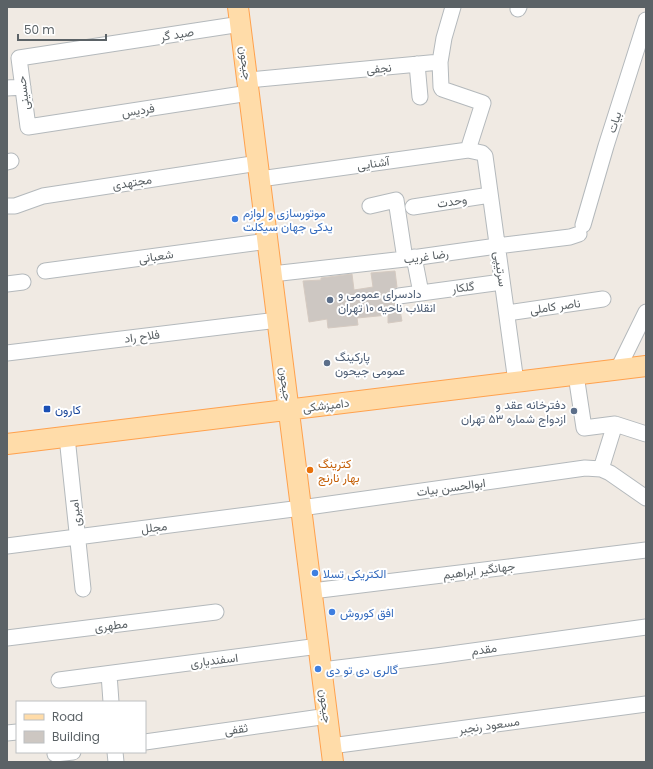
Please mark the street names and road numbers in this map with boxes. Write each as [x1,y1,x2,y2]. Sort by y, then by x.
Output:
street label: صید گر [158,23,195,45]
street label: جیحون [235,45,257,81]
street label: نجفی [366,58,392,78]
street label: حسینی [12,75,34,111]
street label: فردیس [120,99,156,121]
street label: بیات [603,109,625,135]
street label: آشنایی [356,152,392,174]
street label: مجتهدی [111,170,153,194]
street label: وحدت [436,190,468,212]
street label: رضا غریب [402,244,450,268]
street label: شعبانی [138,245,174,267]
street label: سرتیپی [490,250,512,288]
street label: گلکار [450,277,475,297]
street label: ناصر کاملی [529,294,581,318]
street label: فلاح راد [123,325,161,348]
street label: جیحون [275,366,297,402]
street label: دامپزشکی [302,394,350,416]
street label: ابوالحسن بیات [415,474,487,500]
street label: امیری [65,499,85,527]
street label: مجلل [140,517,168,537]
street label: جهانگیر ابراهیم [442,557,516,583]
street label: مطهری [93,615,129,635]
street label: مقدم [470,639,498,659]
street label: اسفندیاری [189,649,239,671]
street label: جیحون [315,688,337,724]
street label: مسعود رنجبر [456,712,521,738]
street label: ثقفی [223,719,249,739]

